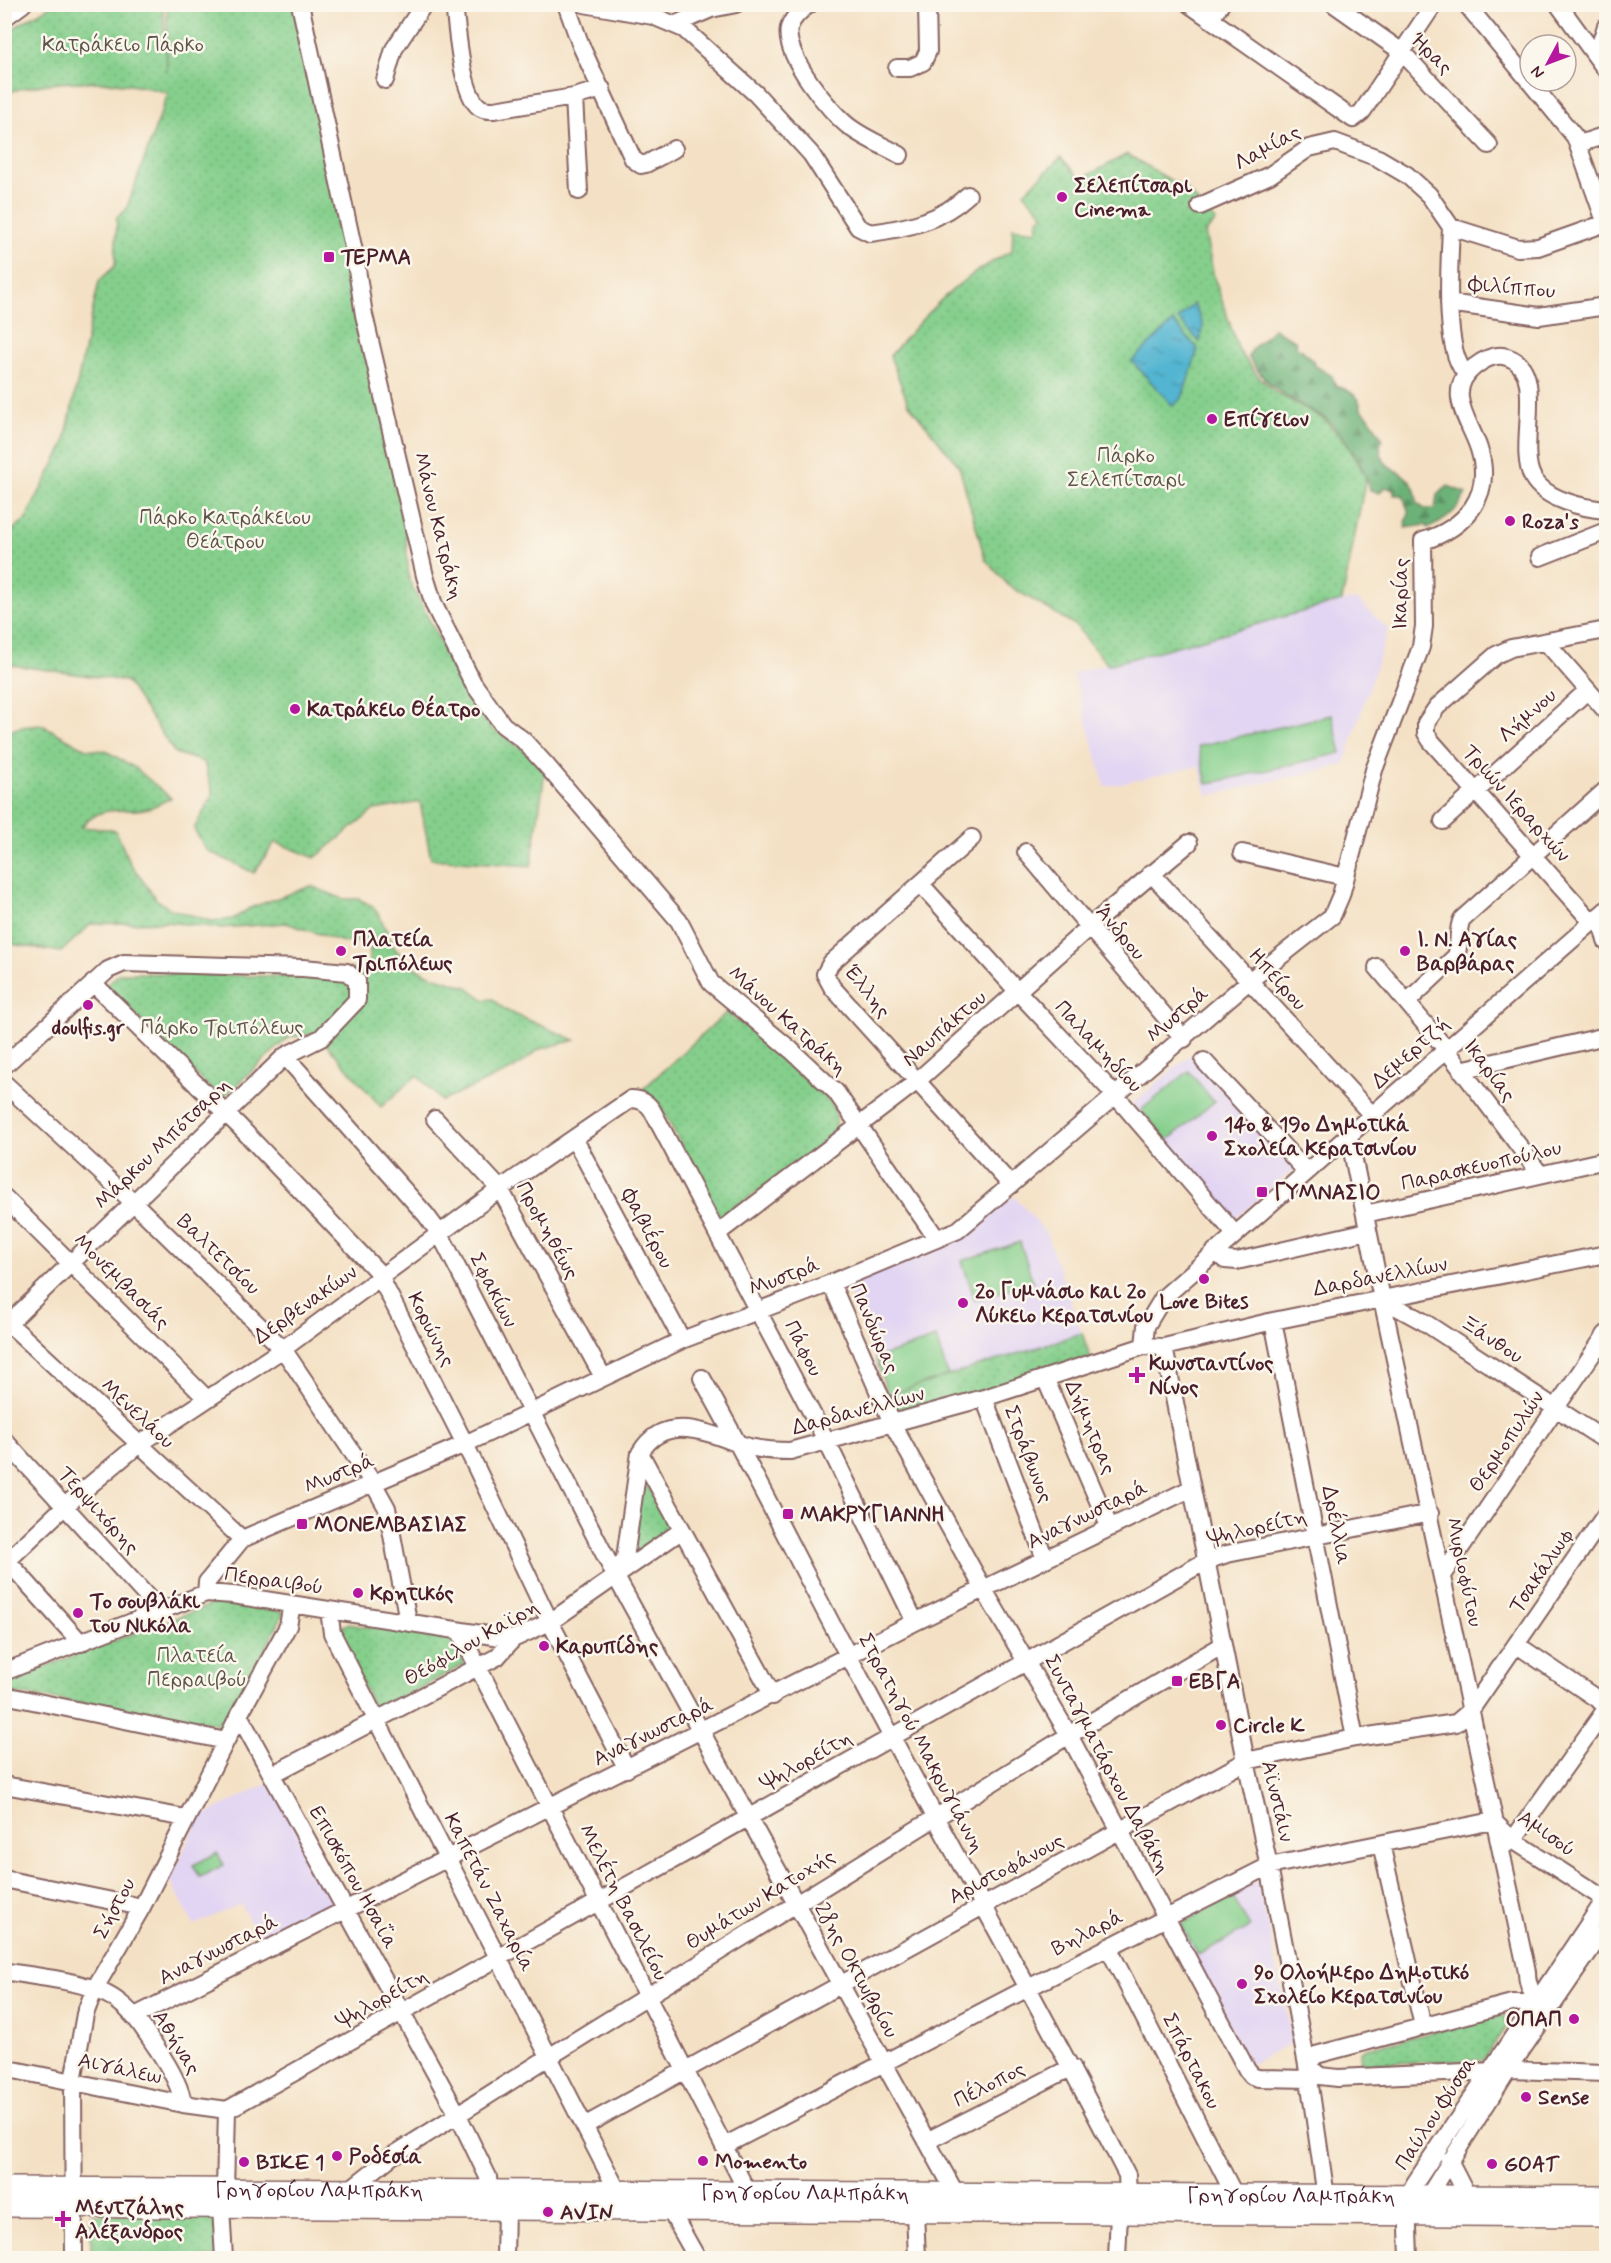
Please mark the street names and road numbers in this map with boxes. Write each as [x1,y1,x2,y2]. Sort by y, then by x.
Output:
street label: Ήρας [1404,26,1459,81]
street label: Λαμίας [1229,118,1306,177]
street label: Φιλίππου [1466,270,1556,306]
street label: Μάνου Κατράκη [406,449,470,603]
street label: Ικαρίας [1386,558,1416,630]
street label: Λήμνου [1492,682,1563,750]
street label: Τριών Ιεραρχών [1456,739,1577,869]
street label: Άνδρου [1089,899,1152,966]
street label: Ηπείρου [1242,942,1313,1017]
street label: Έλλης [837,959,897,1024]
street label: Μάνου Κατράκη [722,960,853,1082]
street label: Μυστρά [1141,980,1215,1050]
street label: Ναυπάκτου [896,984,993,1073]
street label: Παλαμηδίου [1048,994,1149,1099]
street label: Δεμερτζή [1365,1010,1456,1095]
street label: Ικαρίας [1456,1033,1522,1108]
street label: Μάρκου Μπότσαρη [88,1071,237,1216]
street label: Παρασκευοπούλου [1398,1134,1564,1198]
street label: Προμηθέως [509,1176,586,1284]
street label: Φαβιέρου [614,1182,681,1274]
street label: Βαλτετσίου [170,1208,266,1302]
street label: Μονεμβασιάς [67,1227,176,1336]
street label: Σφακίων [462,1248,524,1333]
street label: Δαρδανελλίων [1311,1250,1450,1304]
street label: Μυστρά [745,1251,824,1303]
street label: Δερβενακίων [248,1259,363,1351]
street label: Πανδώρας [843,1279,906,1378]
street label: Κορώνης [400,1287,462,1372]
street label: Ξάνθου [1455,1309,1528,1371]
street label: Πάφου [777,1316,829,1381]
street label: Μενελάου [94,1372,180,1455]
street label: Δήμητρας [1058,1376,1122,1479]
street label: Δαρδανελλίων [789,1380,928,1442]
street label: Θερμοπυλών [1462,1385,1551,1498]
street label: Στράβωνος [997,1402,1059,1507]
street label: Μυστρά [300,1447,379,1501]
street label: Τερψιχόρης [51,1461,145,1561]
street label: Αναγνωσταρά [1023,1474,1152,1556]
street label: Δρέλλια [1315,1483,1358,1567]
street label: Ψηλορείτη [1204,1503,1310,1553]
street label: Μυριοφύτου [1439,1515,1489,1629]
street label: Τσακάλωφ [1503,1522,1581,1619]
street label: Περραιβού [223,1560,325,1602]
street label: Θεόφιλου Καϊρη [399,1593,544,1693]
street label: Στρατηγού Μακρυγιάννη [851,1629,991,1858]
street label: Συνταγματάρχου Δαβάκη [1037,1650,1177,1879]
street label: Αναγνωσταρά [589,1691,718,1773]
street label: Ψηλορείτη [755,1724,857,1798]
street label: Αϊνστάιν [1254,1758,1300,1845]
street label: Επισκόπου Ησαΐα [302,1801,404,1954]
street label: Αμισού [1512,1804,1581,1864]
street label: Καπετάν Ζαχαρία [437,1808,541,1977]
street label: Μελέτη Βασιλείου [572,1819,676,1986]
street label: Αριστοφάνους [944,1827,1069,1911]
street label: Θυμάτων Κατοχής [680,1843,841,1957]
street label: Σήστου [87,1873,143,1944]
street label: 28ης Οκτωβρίου [807,1898,905,2043]
street label: Βηλαρά [1047,1903,1128,1963]
street label: Αναγνωσταρά [154,1908,283,1992]
street label: Ψηλορείτη [331,1962,433,2036]
street label: Αθήνας [145,2005,207,2080]
street label: Σπάρτακου [1155,2009,1227,2114]
street label: Αιγάλεω [75,2046,164,2092]
street label: Παύλου Φύσσα [1389,2051,1483,2176]
street label: Πέλοπος [949,2054,1030,2115]
street label: Γρηγορίου Λαμπράκη [215,2176,423,2205]
street label: Γρηγορίου Λαμπράκη [701,2179,909,2208]
street label: Γρηγορίου Λαμπράκη [1187,2182,1395,2211]

